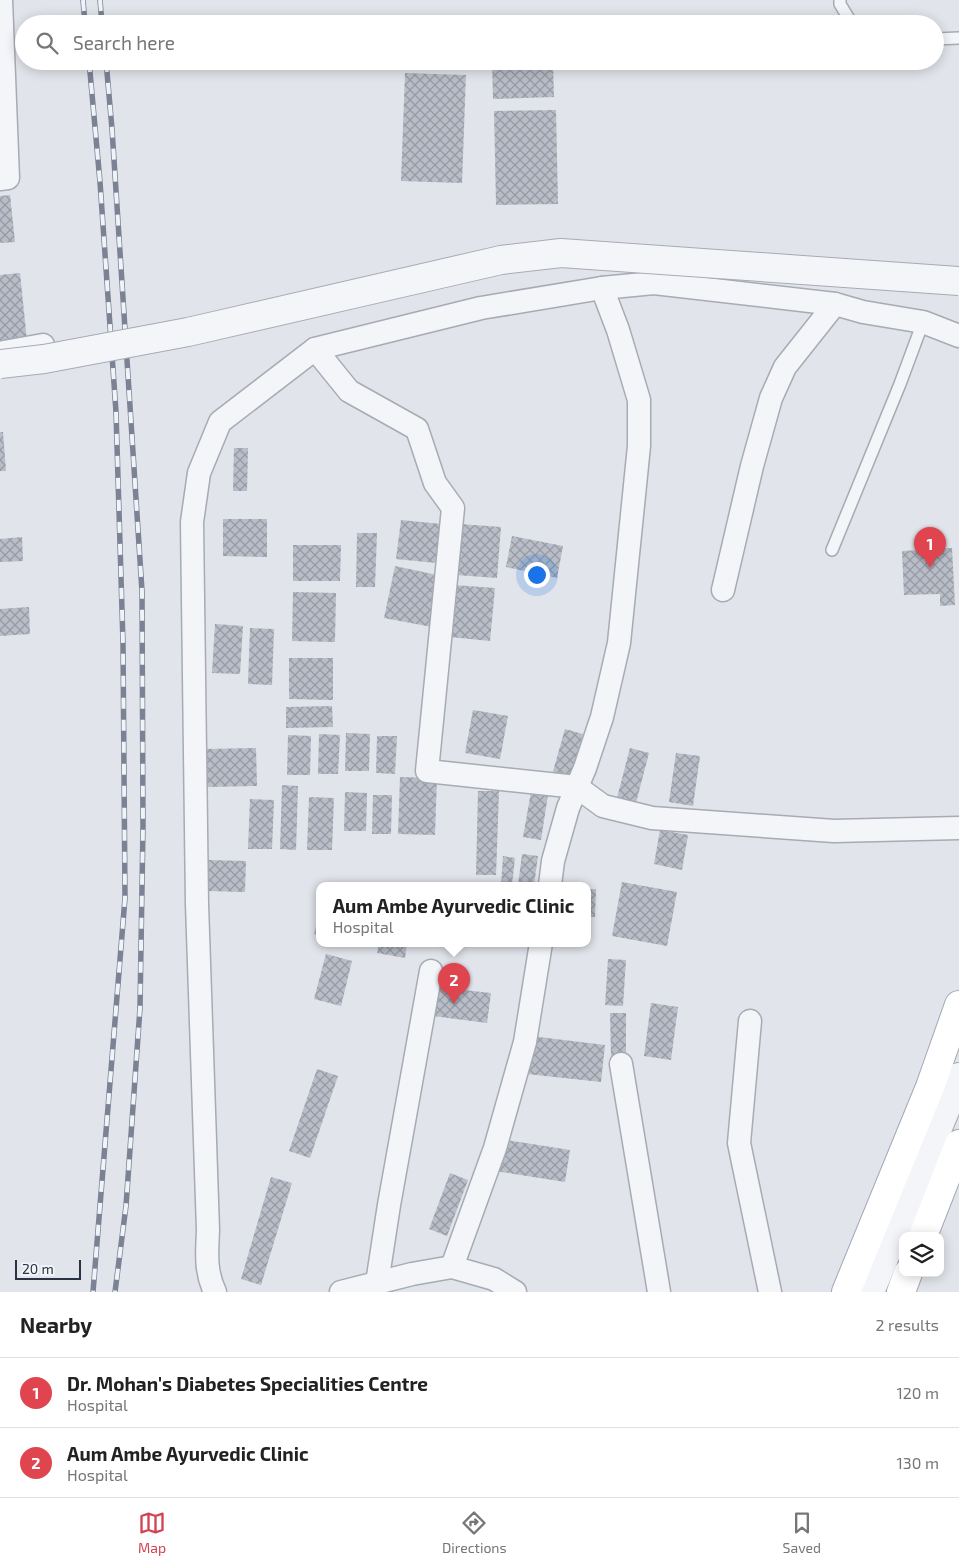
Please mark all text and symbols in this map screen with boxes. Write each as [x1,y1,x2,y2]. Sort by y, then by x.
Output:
search box [15,15,944,70]
icon: search [33,29,61,57]
text: Search here [73,31,175,54]
pin: 1 [914,527,946,568]
your location [524,562,550,588]
popup [316,882,591,947]
text: Aum Ambe Ayurvedic Clinic [333,894,574,917]
text: Hospital [333,917,393,936]
pin: 2 [438,963,470,1004]
map controls [899,1232,944,1277]
button: layers [899,1232,944,1277]
scale bar [15,1257,81,1280]
text: 20 m [22,1260,54,1277]
text: Nearby [20,1312,92,1337]
text: 2 results [876,1315,939,1334]
text: Dr. Mohan's Diabetes Specialities Centre [67,1372,428,1395]
text: 1 [33,1383,39,1402]
text: 120 m [896,1383,939,1402]
text: Hospital [67,1395,128,1414]
text: Aum Ambe Ayurvedic Clinic [67,1442,309,1465]
text: 2 [31,1453,41,1472]
text: 130 m [897,1453,939,1472]
text: Hospital [67,1465,128,1484]
tab: Map [138,1509,166,1556]
tab: Directions [442,1509,507,1556]
tab: Saved [783,1509,821,1556]

